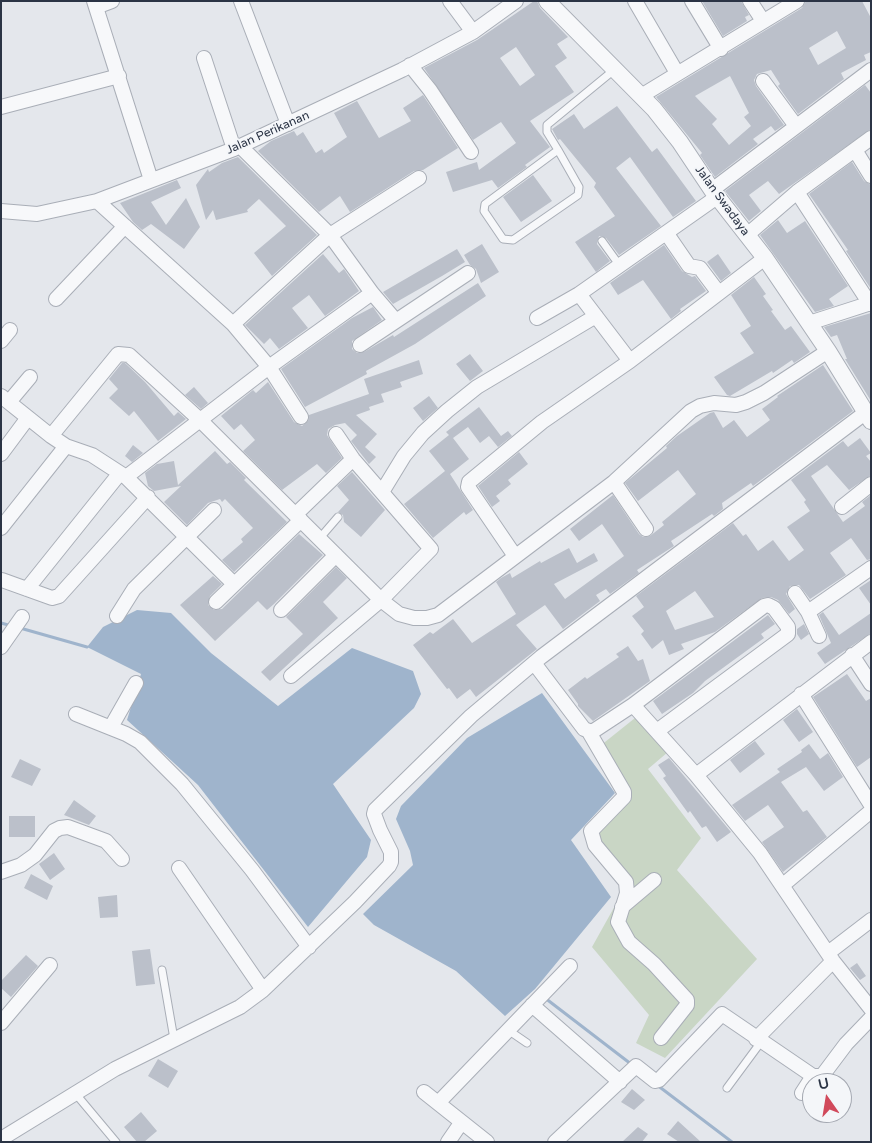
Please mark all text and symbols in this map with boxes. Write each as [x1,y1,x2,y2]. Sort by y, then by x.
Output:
street label: Jalan Perikanan [224,108,312,158]
street label: Jalan Swadaya [692,163,752,239]
north arrow [802,1073,852,1123]
text: U [817,1074,831,1093]

